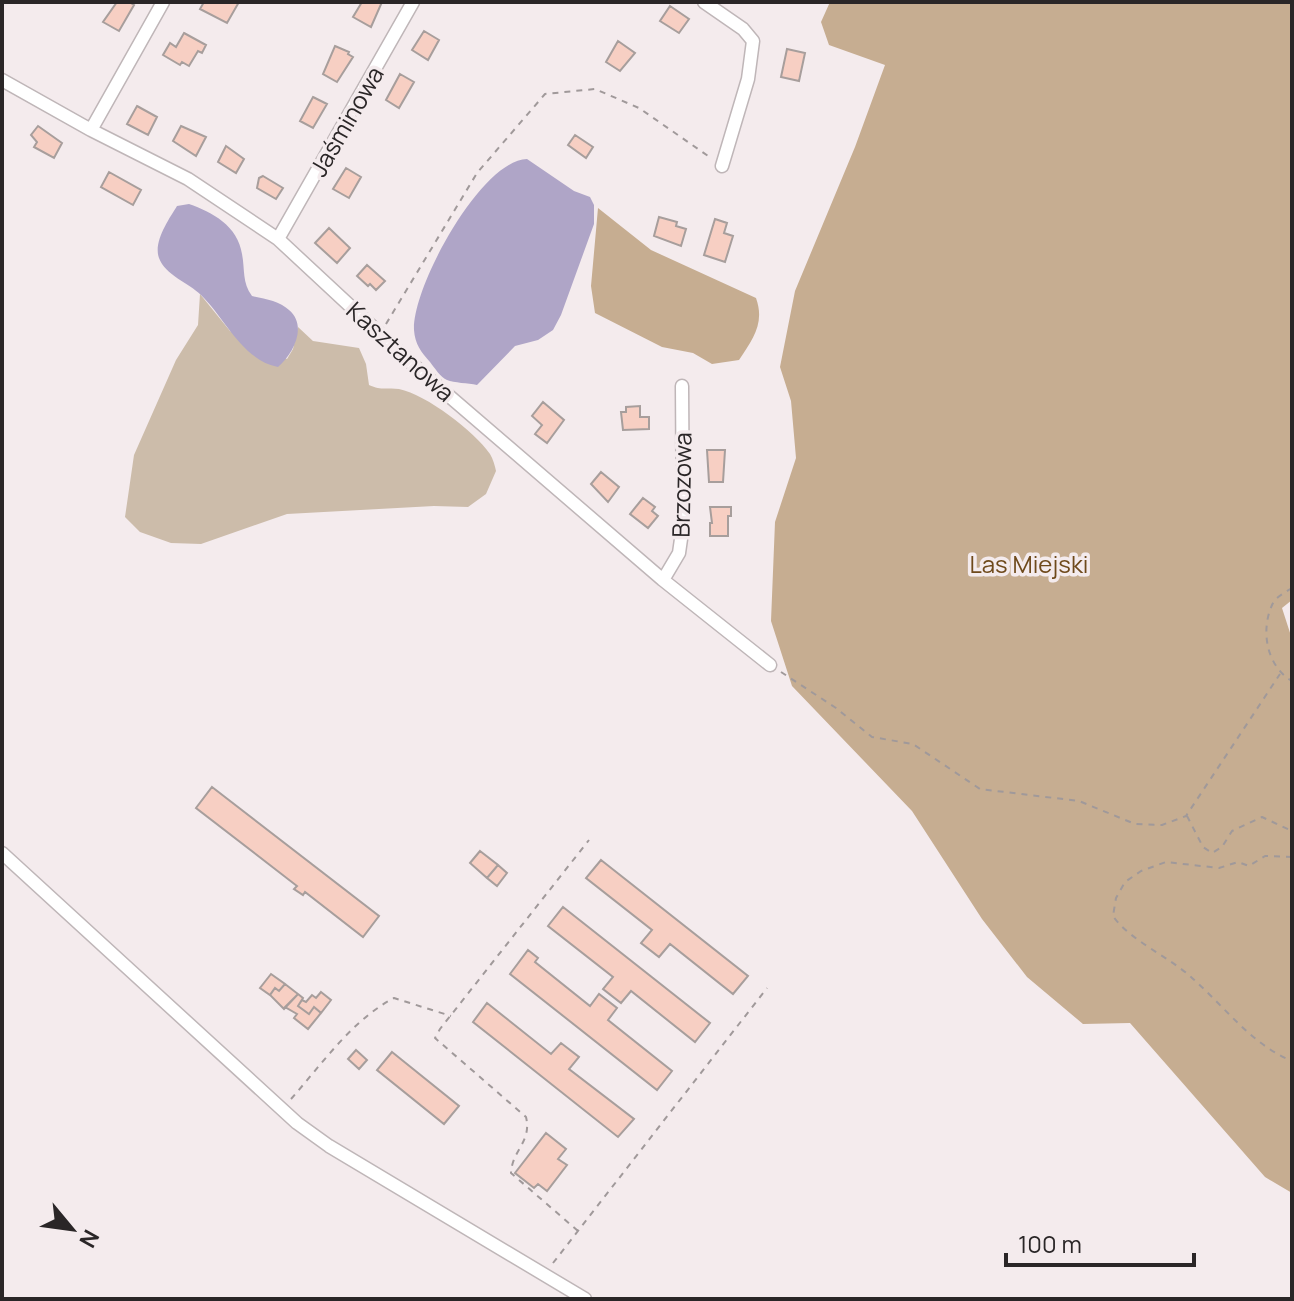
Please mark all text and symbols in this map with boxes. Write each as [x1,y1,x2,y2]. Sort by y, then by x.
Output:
street label: Jaśminowa [301,60,391,182]
street label: Kasztanowa [340,294,462,408]
street label: Brzozowa [664,432,698,538]
park label: Las Miejski [970,547,1088,580]
north arrow [32,1189,112,1269]
scale bar [1006,1217,1194,1267]
text: N [73,1225,106,1253]
text: 100 m [1018,1227,1082,1260]

